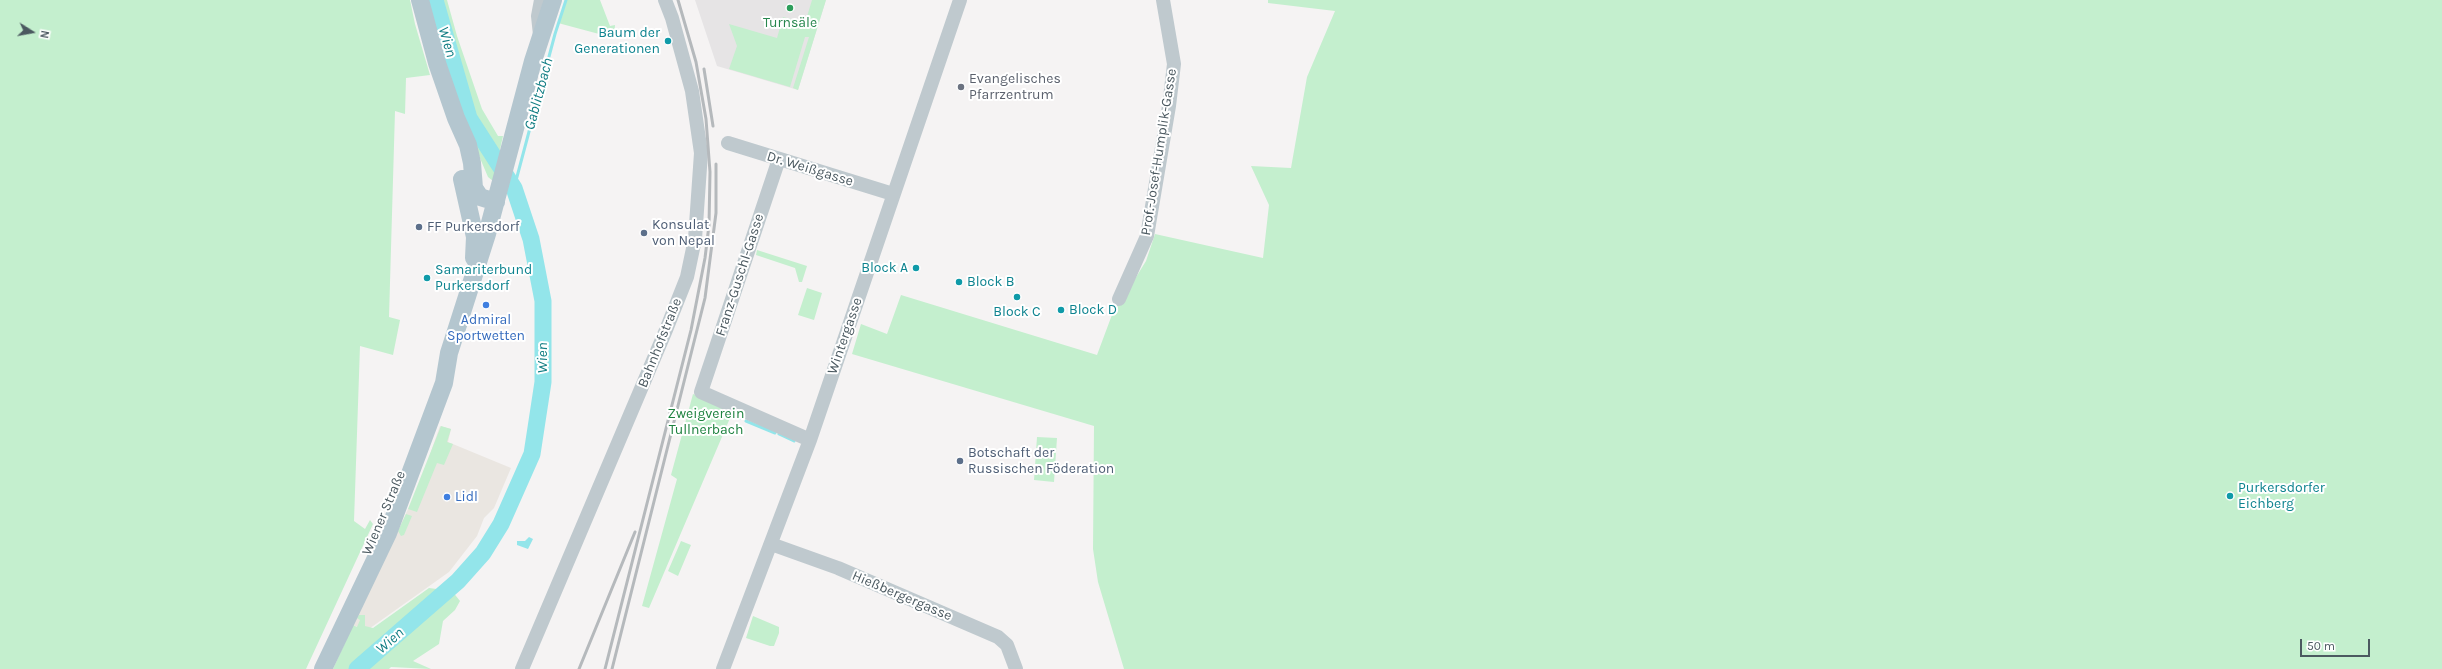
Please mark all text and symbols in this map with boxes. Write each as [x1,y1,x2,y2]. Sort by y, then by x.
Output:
marker: Turnsäle [785,3,795,13]
north arrow [12,12,52,52]
place label: Turnsäle [763,15,817,31]
water label: Wien [434,25,460,59]
place label: Baum der Generationen [574,25,660,58]
text: N [37,29,51,39]
marker: Baum der Generationen [663,36,673,46]
water label: Gablitzbach [521,56,557,132]
street label: Prof.-Josef-Humplik-Gasse [1138,67,1180,237]
place label: Evangelisches Pfarrzentrum [969,71,1061,104]
marker: Evangelisches Pfarrzentrum [956,82,966,92]
street label: Dr. Weißgasse [765,148,855,190]
street label: Franz-Guschl-Gasse [712,212,768,338]
place label: Konsulat von Nepal [652,217,715,250]
place label: FF Purkersdorf [427,219,520,235]
marker: FF Purkersdorf [414,222,424,232]
marker: Konsulat von Nepal [639,228,649,238]
place label: Block A [861,260,908,276]
place label: Samariterbund Purkersdorf [435,262,532,294]
marker: Block A [911,263,921,273]
marker: Samariterbund Purkersdorf [422,273,432,283]
place label: Block B [967,274,1014,290]
marker: Block B [954,277,964,287]
marker: Block C [1012,292,1022,302]
street label: Wintergasse [824,295,866,377]
street label: Bahnhofstraße [634,296,686,390]
marker: Admiral Sportwetten [481,300,491,310]
place label: Block D [1069,302,1117,318]
place label: Block C [993,304,1041,320]
marker: Block D [1056,305,1066,315]
place label: Admiral Sportwetten [447,312,525,344]
water label: Wien [534,342,552,374]
park label: Zweigverein Tullnerbach [668,406,744,438]
place label: Botschaft der Russischen Föderation [968,445,1114,478]
marker: Botschaft der Russischen Föderation [955,456,965,466]
street label: Wiener Straße [359,468,409,558]
place label: Purkersdorfer Eichberg [2238,480,2325,512]
place label: Lidl [455,489,478,505]
marker: Purkersdorfer Eichberg [2225,491,2235,501]
marker: Lidl [442,492,452,502]
street label: Hießbergergasse [849,567,955,625]
water label: Wien [372,624,408,658]
scale bar [2302,631,2372,657]
text: 50 m [2307,639,2335,653]

